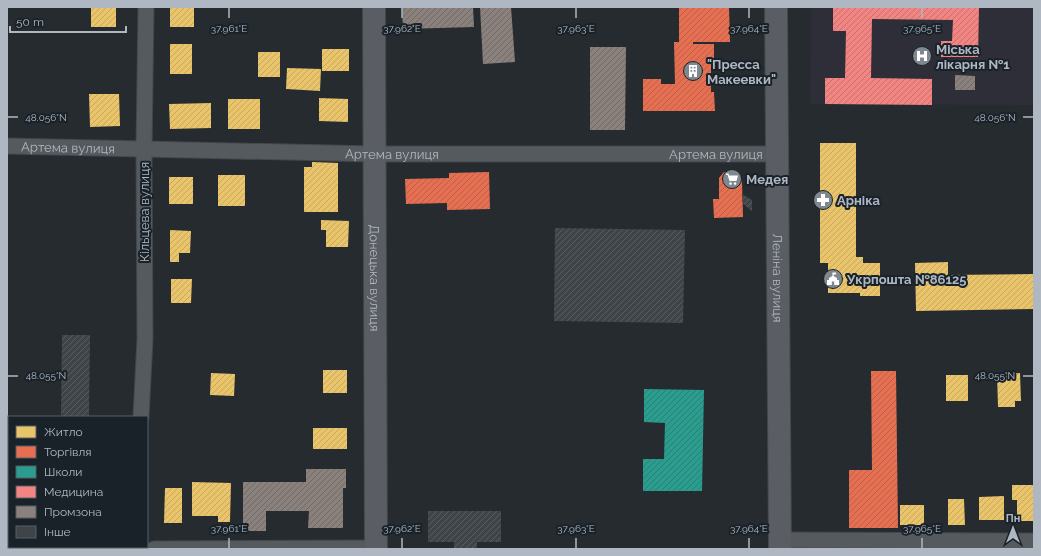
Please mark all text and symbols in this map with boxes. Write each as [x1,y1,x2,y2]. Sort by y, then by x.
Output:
scale bar [10,8,126,34]
text: 50 m [16,15,44,29]
text: 37.961°E [211,23,247,34]
text: 37.962°E [383,23,421,34]
text: 37.963°E [557,23,595,34]
text: 37.964°E [730,23,768,34]
text: 37.965°E [903,23,941,34]
place label: Міська лікарня №1 [936,42,1010,72]
hospital icon: Міська лікарня №1 [911,45,933,67]
place label: "Пресса Макеевки" [707,57,776,87]
building icon: "Пресса Макеевки" [682,60,704,82]
text: 48.056°N [25,112,67,123]
text: 48.056°N [974,112,1016,123]
street label: Артема вулиця [21,139,115,156]
street label: Артема вулиця [345,146,439,162]
street label: Артема вулиця [669,147,763,162]
street label: Кільцева вулиця [137,162,152,262]
supermarket icon: Медея [721,168,743,190]
place label: Медея [746,172,788,187]
pharmacy icon: Арніка [812,189,834,211]
place label: Арніка [837,193,880,208]
street label: Донецька вулиця [367,224,383,332]
street label: Леніна вулиця [770,233,786,323]
public building icon: Укрпошта №86125 [822,268,844,290]
place label: Укрпошта №86125 [846,272,966,287]
text: 48.055°N [26,370,66,381]
text: 48.055°N [975,370,1015,381]
legend [8,416,148,548]
text: Житло [44,425,83,439]
text: Торгівля [44,445,91,459]
text: Школи [44,465,82,479]
text: Медицина [44,485,103,499]
text: Промзона [44,505,102,519]
north arrow [993,508,1033,548]
text: Пн [1006,512,1020,525]
text: 37.961°E [211,523,247,534]
text: 37.962°E [383,523,421,534]
text: 37.963°E [557,523,595,534]
text: 37.964°E [730,523,768,534]
text: 37.965°E [903,523,941,534]
text: Інше [44,525,71,539]

